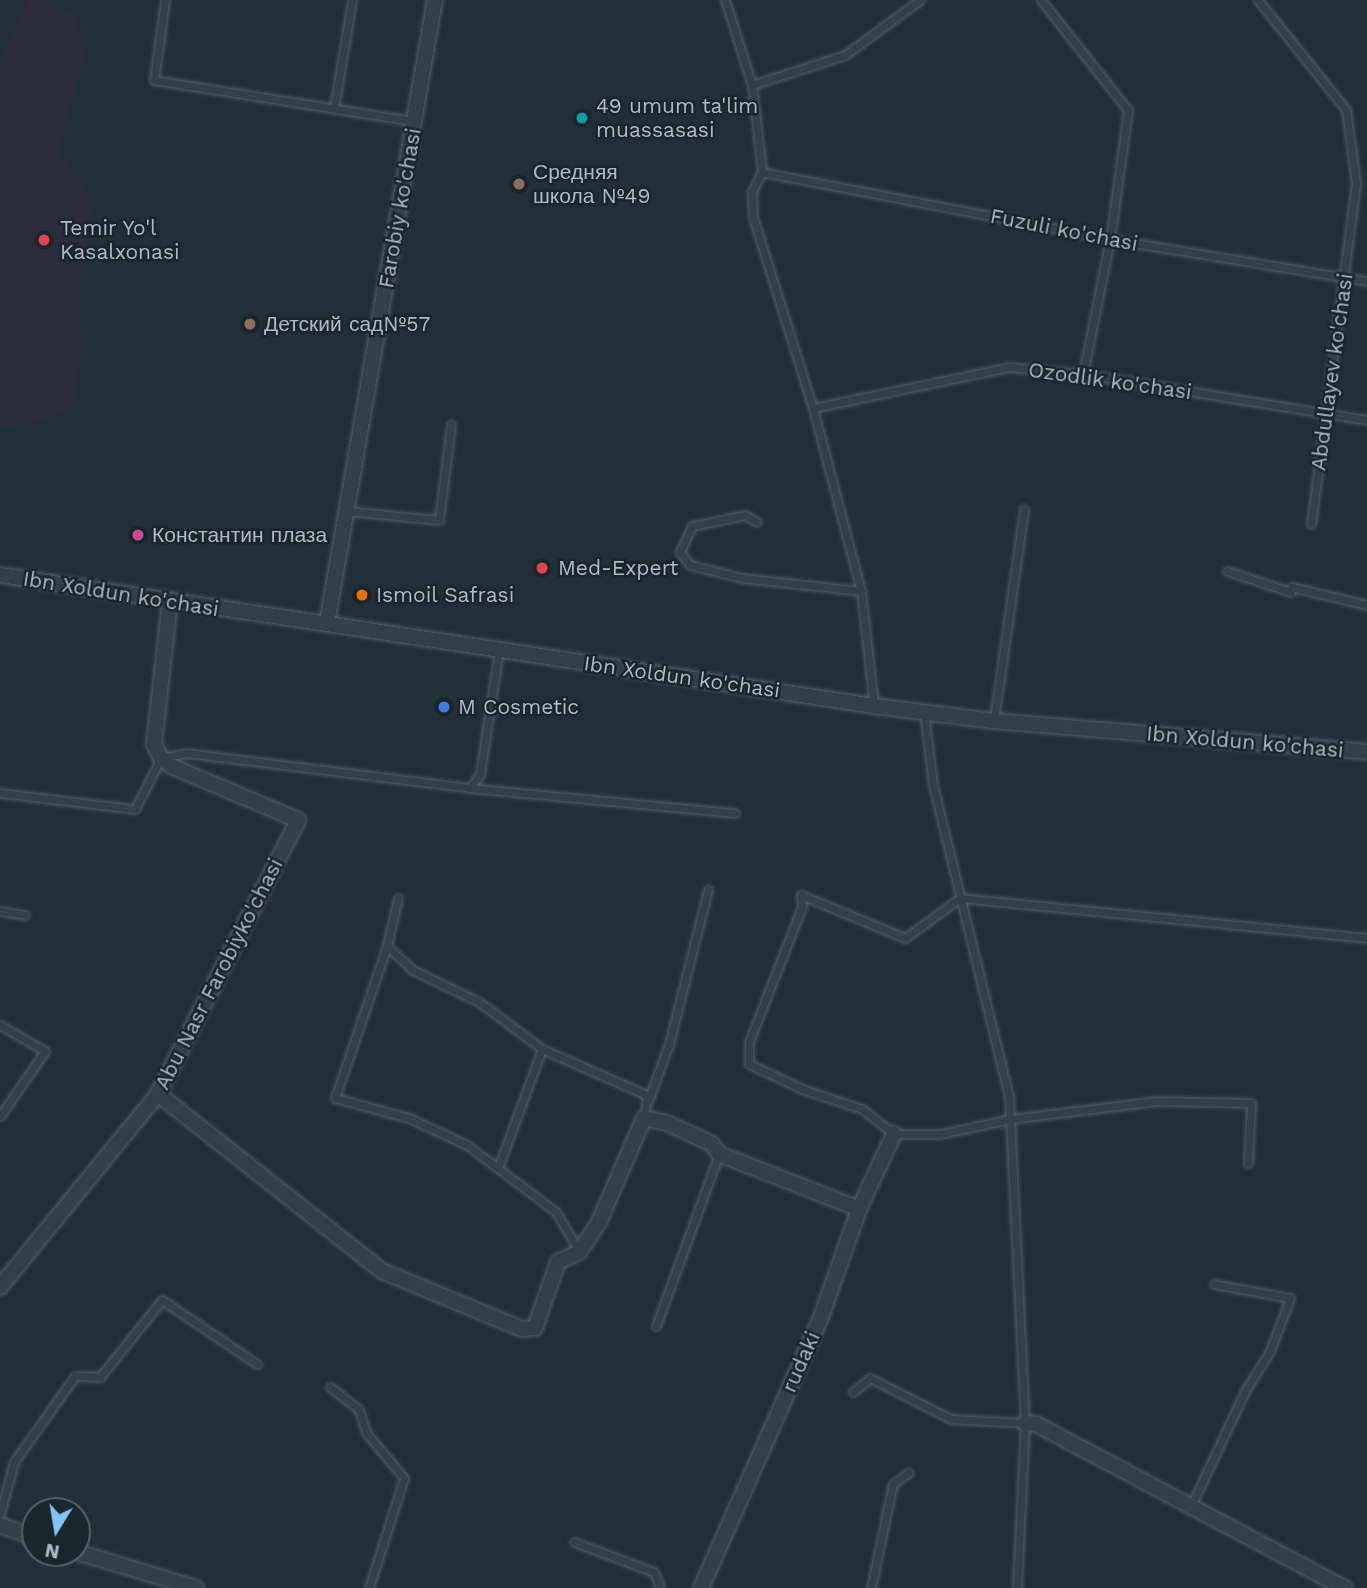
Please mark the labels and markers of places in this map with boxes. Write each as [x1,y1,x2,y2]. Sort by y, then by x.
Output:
place label: 49 umum ta'lim muassasasi [596,93,759,143]
marker: 49 umum ta'lim muassasasi [574,110,590,126]
place label: Средняя школа №49 [533,159,650,209]
marker: Средняя школа №49 [511,176,527,192]
place label: Temir Yo'l Kasalxonasi [60,215,180,265]
marker: Temir Yo'l Kasalxonasi [34,230,54,250]
place label: Детский сад№57 [264,311,430,337]
marker: Детский сад№57 [242,316,258,332]
place label: Константин плаза [152,522,327,548]
marker: Константин плаза [130,527,146,543]
place label: Med-Expert [558,555,678,581]
marker: Med-Expert [532,558,552,578]
place label: Ismoil Safrasi [376,582,515,608]
marker: Ismoil Safrasi [354,587,370,603]
place label: M Cosmetic [458,694,579,720]
marker: M Cosmetic [436,699,452,715]

